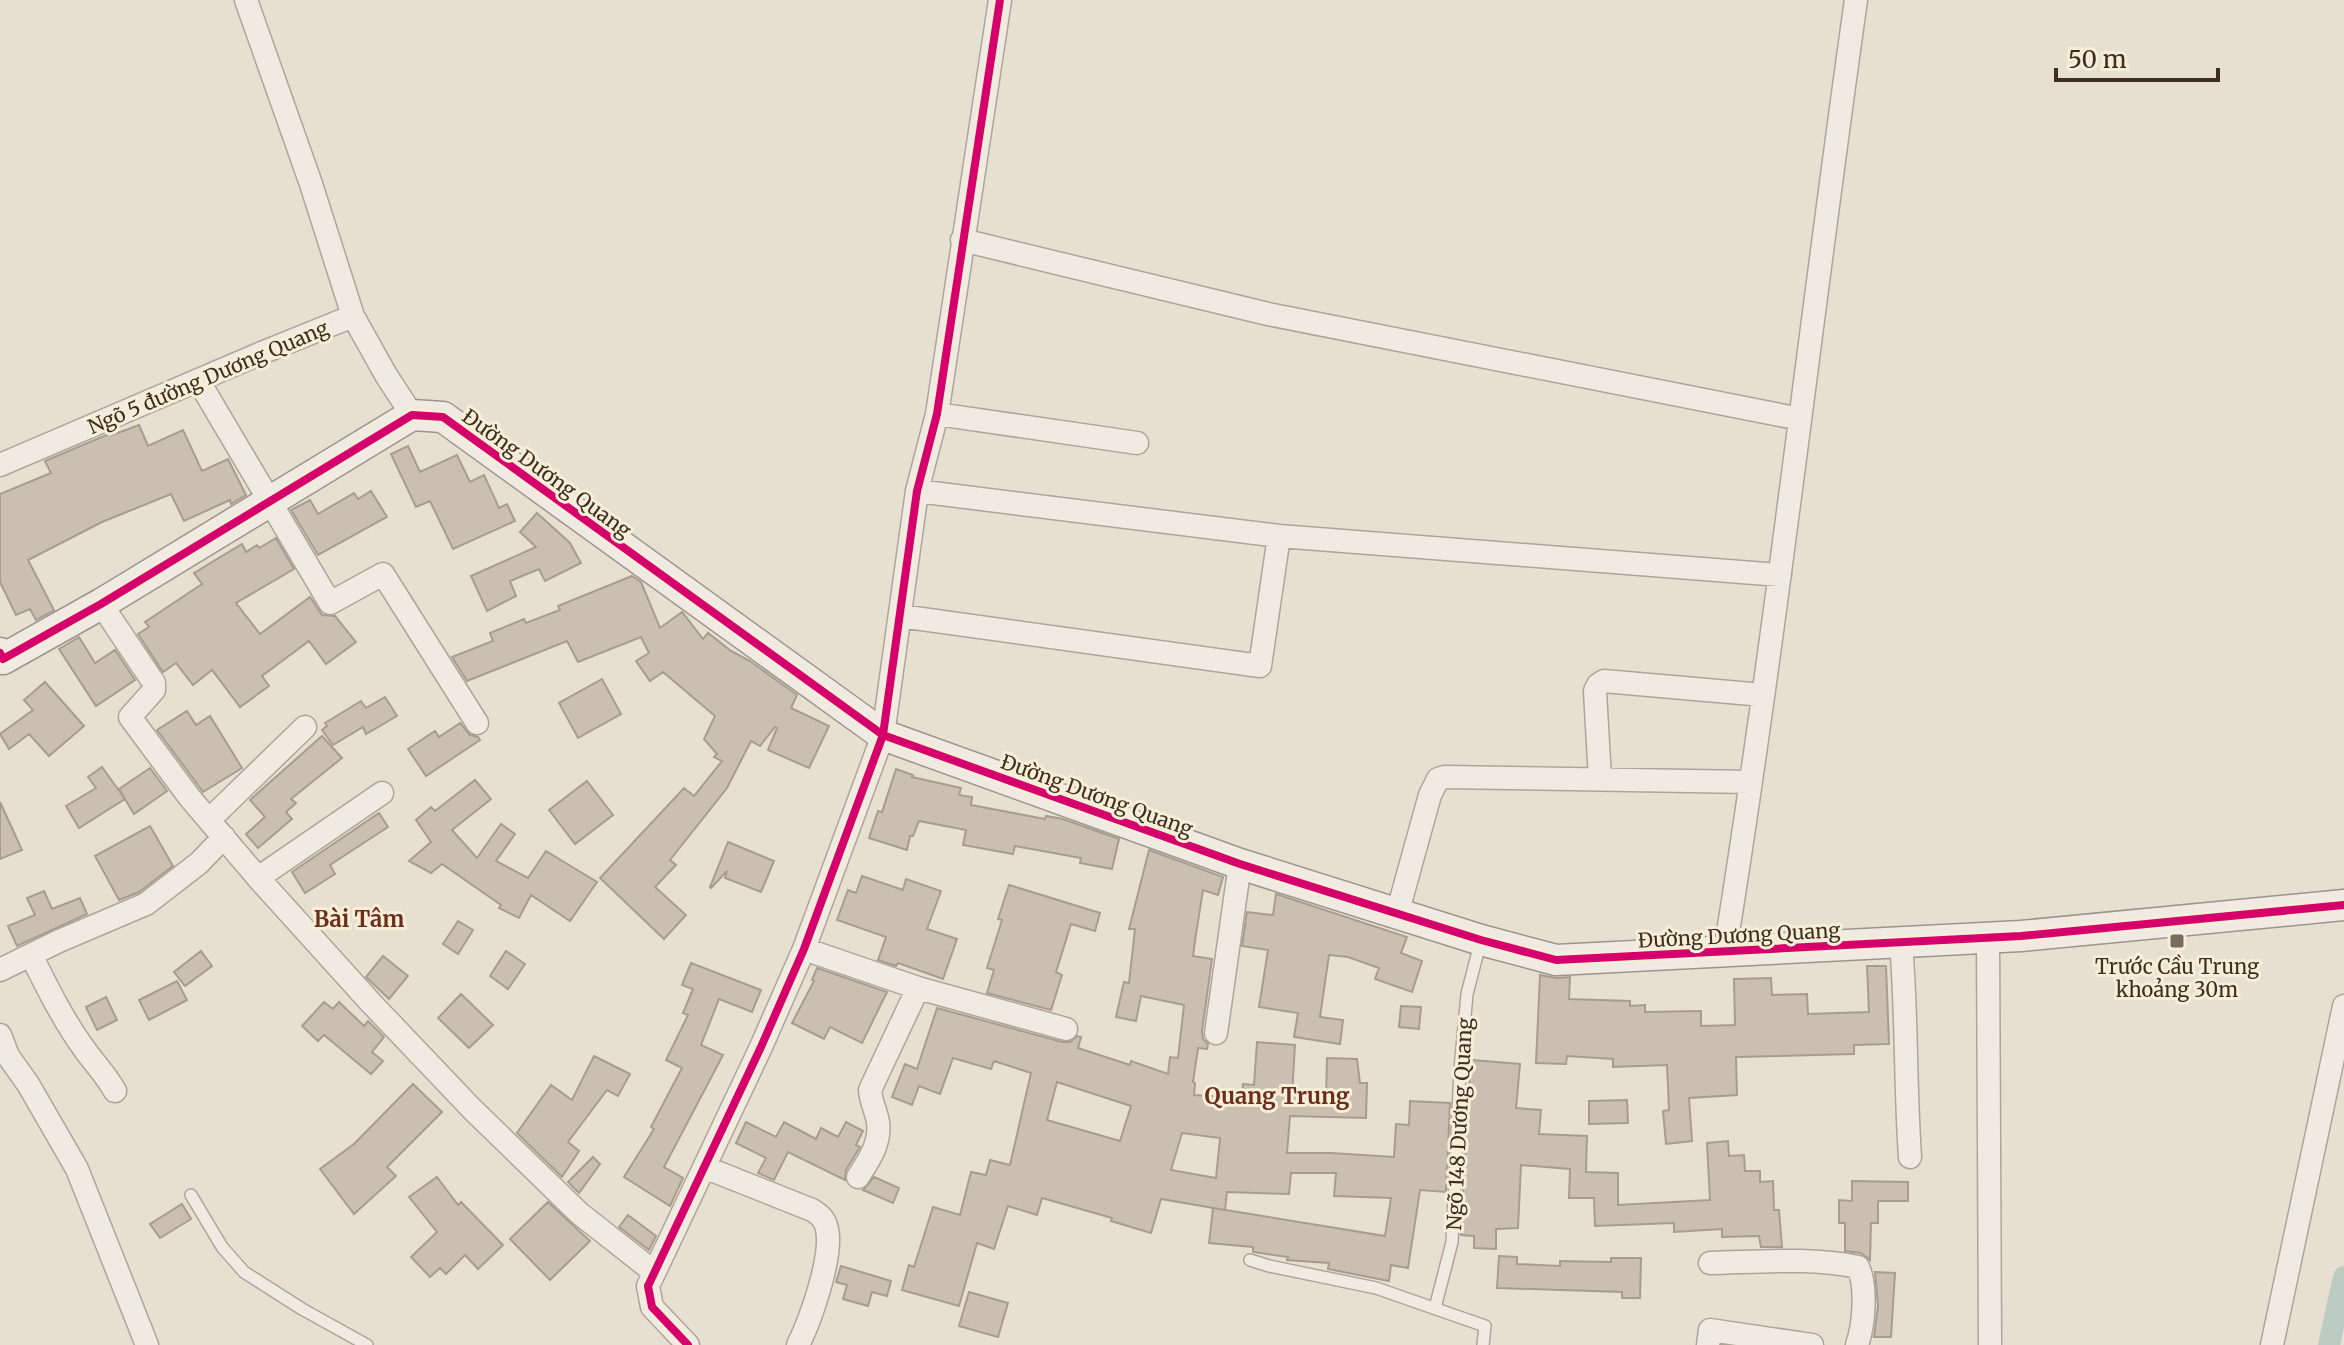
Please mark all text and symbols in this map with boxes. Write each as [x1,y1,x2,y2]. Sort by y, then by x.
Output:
scale bar [2056,32,2218,82]
text: 50 m [2068,44,2127,75]
street label: Ngõ 5 đường Dương Quang [84,315,332,439]
street label: Đường Dương Quang [458,403,636,543]
street label: Đường Dương Quang [997,749,1197,841]
district label: Bài Tâm [314,905,404,933]
street label: Đường Dương Quang [1637,917,1841,953]
marker: Trước Cầu Trung khoảng 30m [2168,932,2186,950]
place label: Trước Cầu Trung khoảng 30m [2095,954,2259,1002]
street label: Ngõ 148 Dương Quang [1441,1017,1477,1231]
district label: Quang Trung [1205,1082,1350,1110]

